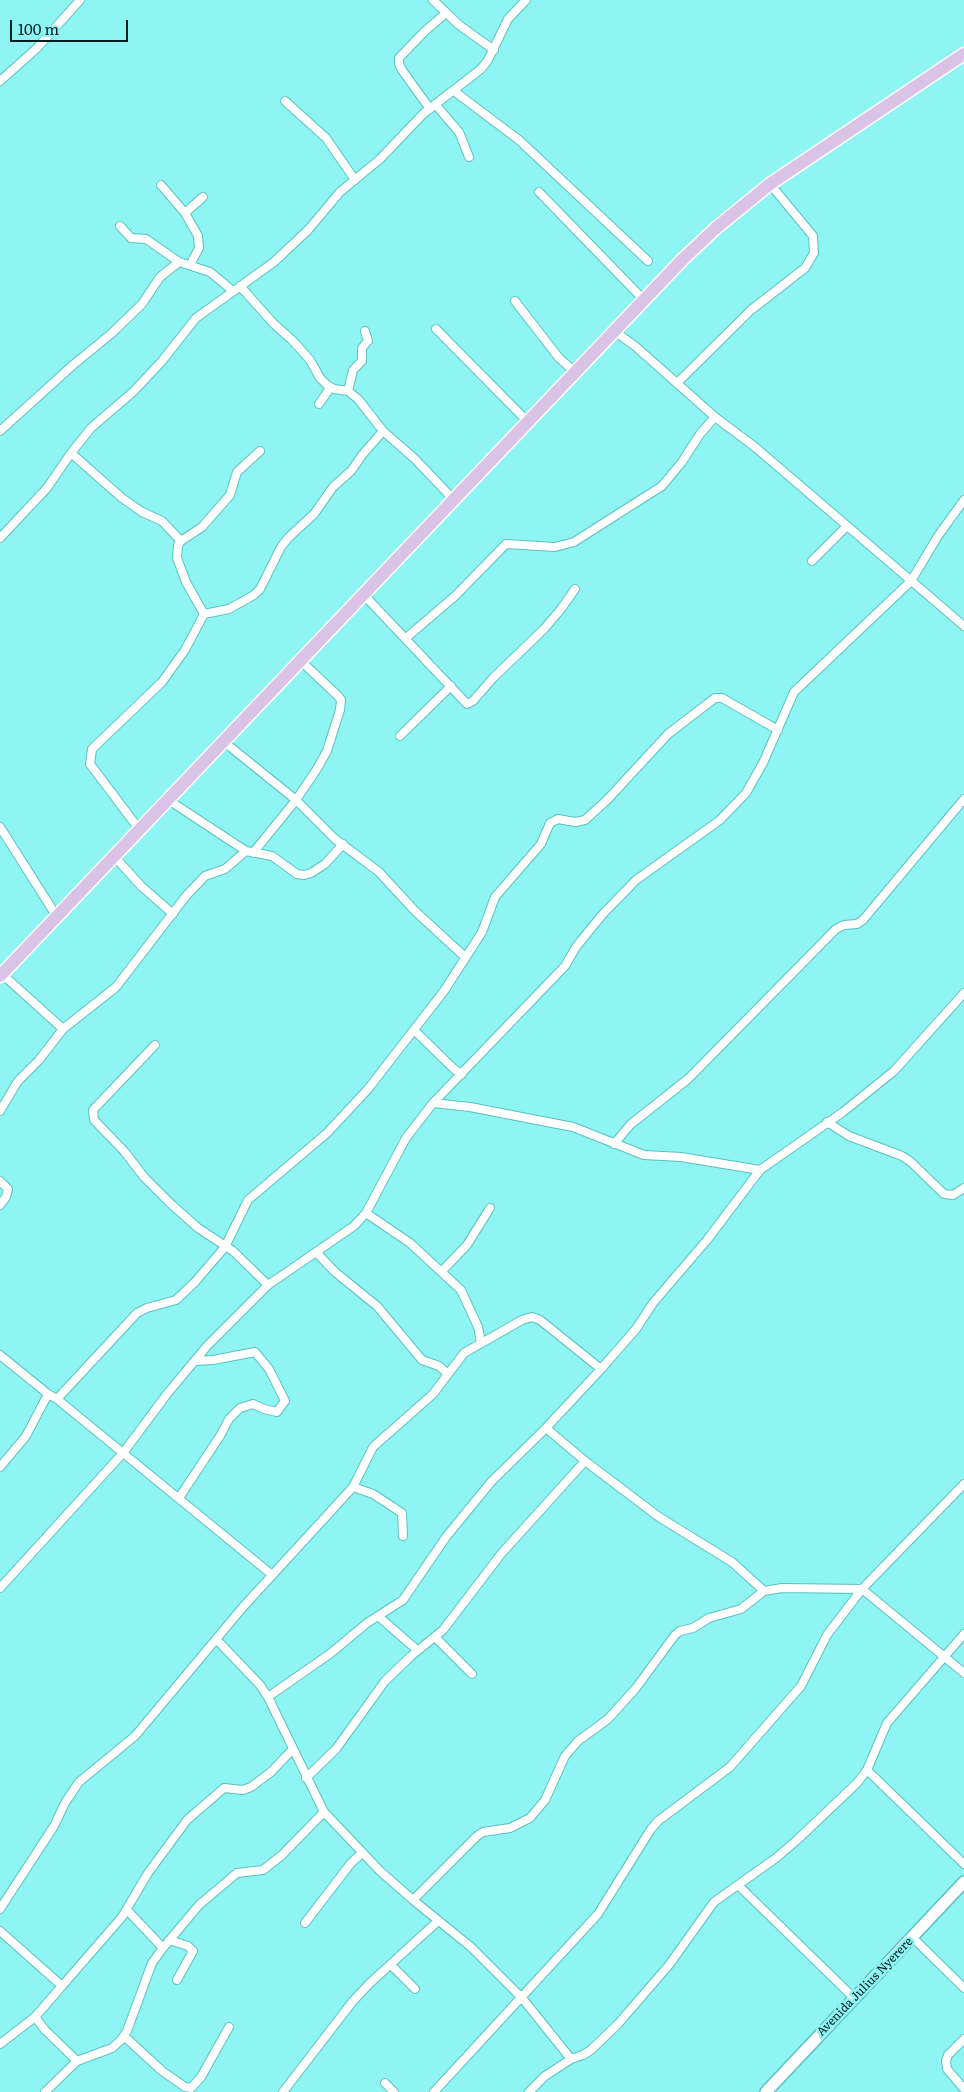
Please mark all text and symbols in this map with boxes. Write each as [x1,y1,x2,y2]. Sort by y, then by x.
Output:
scale bar [12,10,130,42]
text: 100 m [18,17,59,40]
street label: Avenida Julius Nyerere [814,1935,916,2039]

